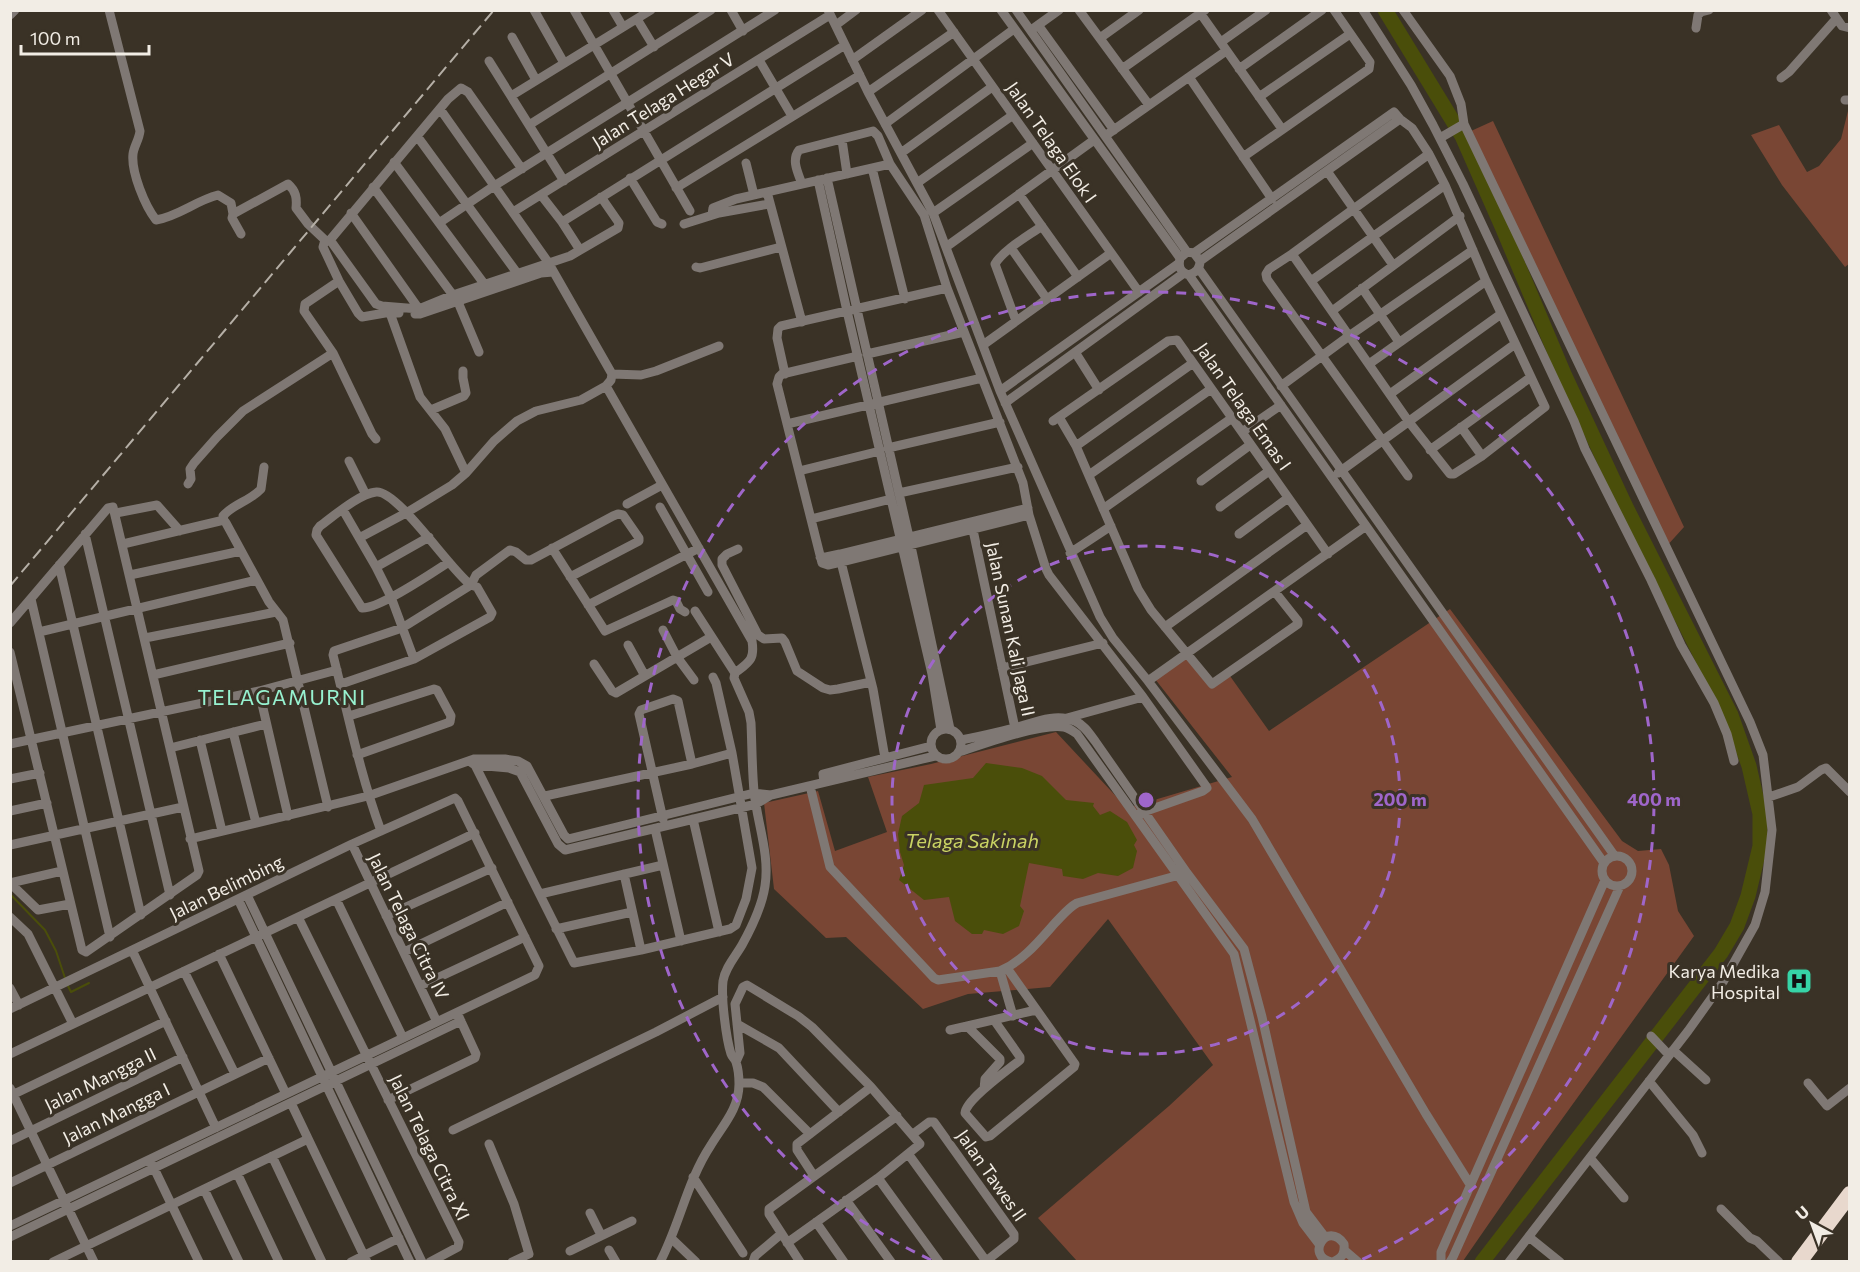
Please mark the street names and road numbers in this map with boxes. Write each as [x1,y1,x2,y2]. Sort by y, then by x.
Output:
street label: Jalan Telaga Hegar V [588,47,738,153]
street label: Jalan Telaga Elok I [1002,77,1102,207]
street label: Jalan Telaga Emas I [1192,338,1296,474]
street label: Jalan Sunan Kali Jaga II [982,540,1040,718]
street label: Jalan Telaga Citra IV [364,849,454,1003]
street label: Jalan Belimbing [166,850,287,924]
street label: Jalan Mangga II [41,1043,159,1115]
street label: Jalan Telaga Citra XI [385,1070,475,1224]
street label: Jalan Mangga I [59,1078,173,1148]
street label: Jalan Tawes II [952,1125,1032,1225]

